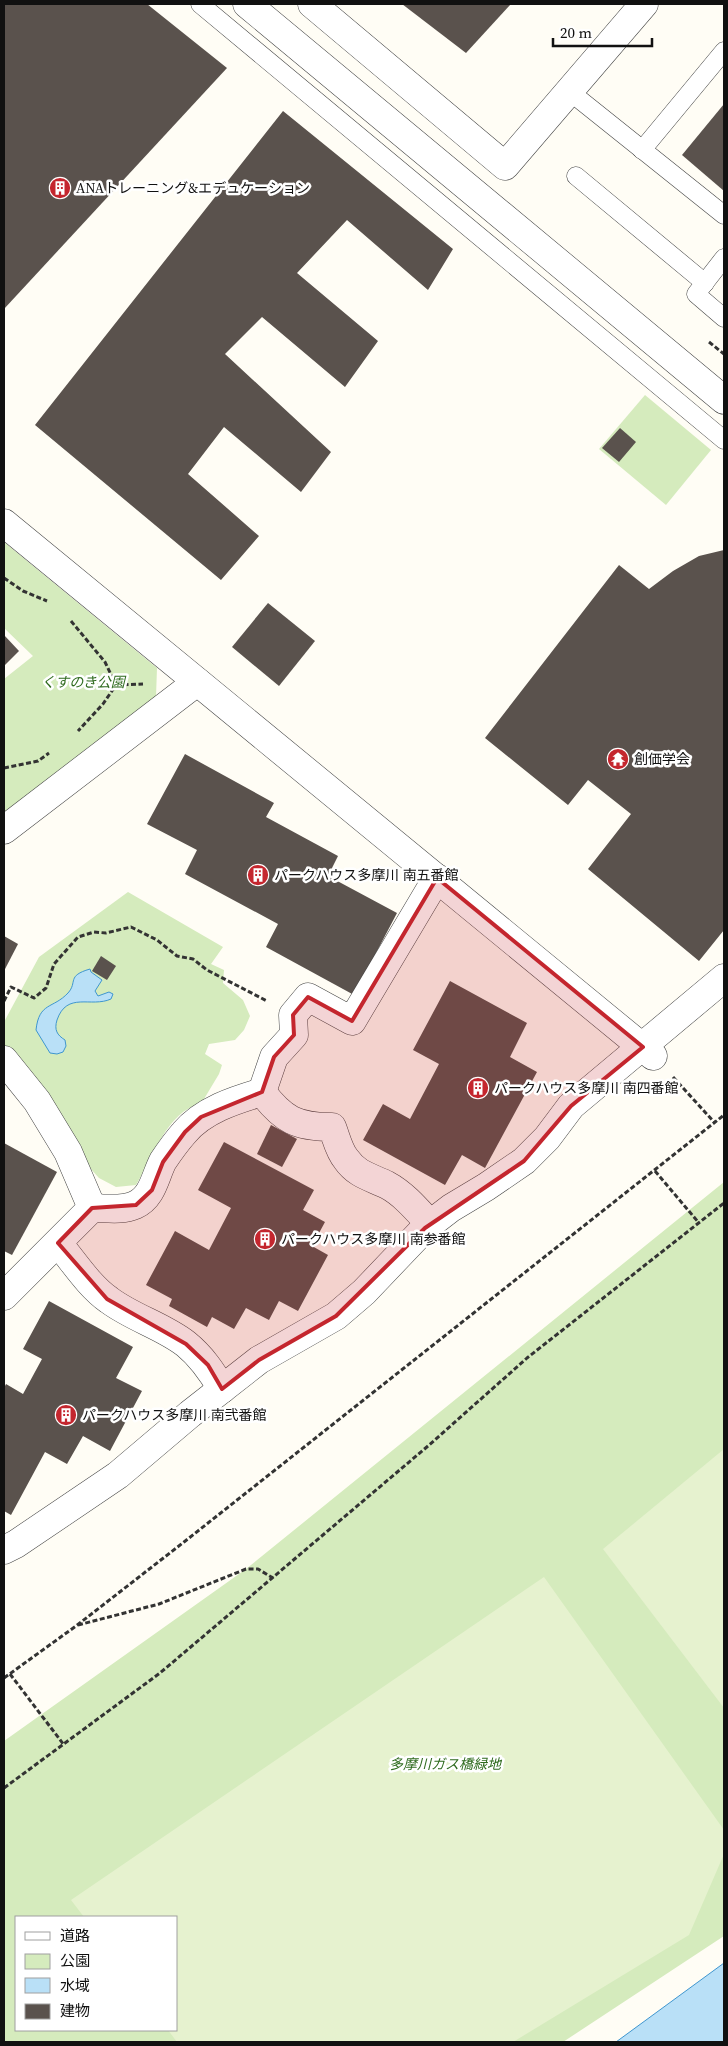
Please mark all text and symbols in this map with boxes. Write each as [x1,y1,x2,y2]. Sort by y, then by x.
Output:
scale bar [553,15,652,47]
text: 20 m [560,22,592,43]
building icon: ANAトレーニング&エデュケーション [48,176,72,200]
place label: ANAトレーニング&エデュケーション [76,178,310,198]
park label: くすのき公園 [41,672,127,692]
temple icon: 創価学会 [606,747,630,771]
place label: 創価学会 [634,749,690,769]
building icon: パークハウス多摩川 南五番館 [246,863,270,887]
place label: パークハウス多摩川 南五番館 [274,865,459,885]
building icon: パークハウス多摩川 南四番館 [466,1076,490,1100]
place label: パークハウス多摩川 南四番館 [494,1078,679,1098]
building icon: パークハウス多摩川 南参番館 [253,1227,277,1251]
place label: パークハウス多摩川 南参番館 [281,1229,466,1249]
building icon: パークハウス多摩川 南弐番館 [54,1403,78,1427]
place label: パークハウス多摩川 南弐番館 [82,1405,267,1425]
park label: 多摩川ガス橋緑地 [389,1754,503,1774]
legend [15,1916,178,2031]
text: 道路 [60,1925,90,1946]
text: 公園 [60,1950,90,1971]
text: 水域 [60,1975,90,1996]
text: 建物 [60,2000,90,2021]

